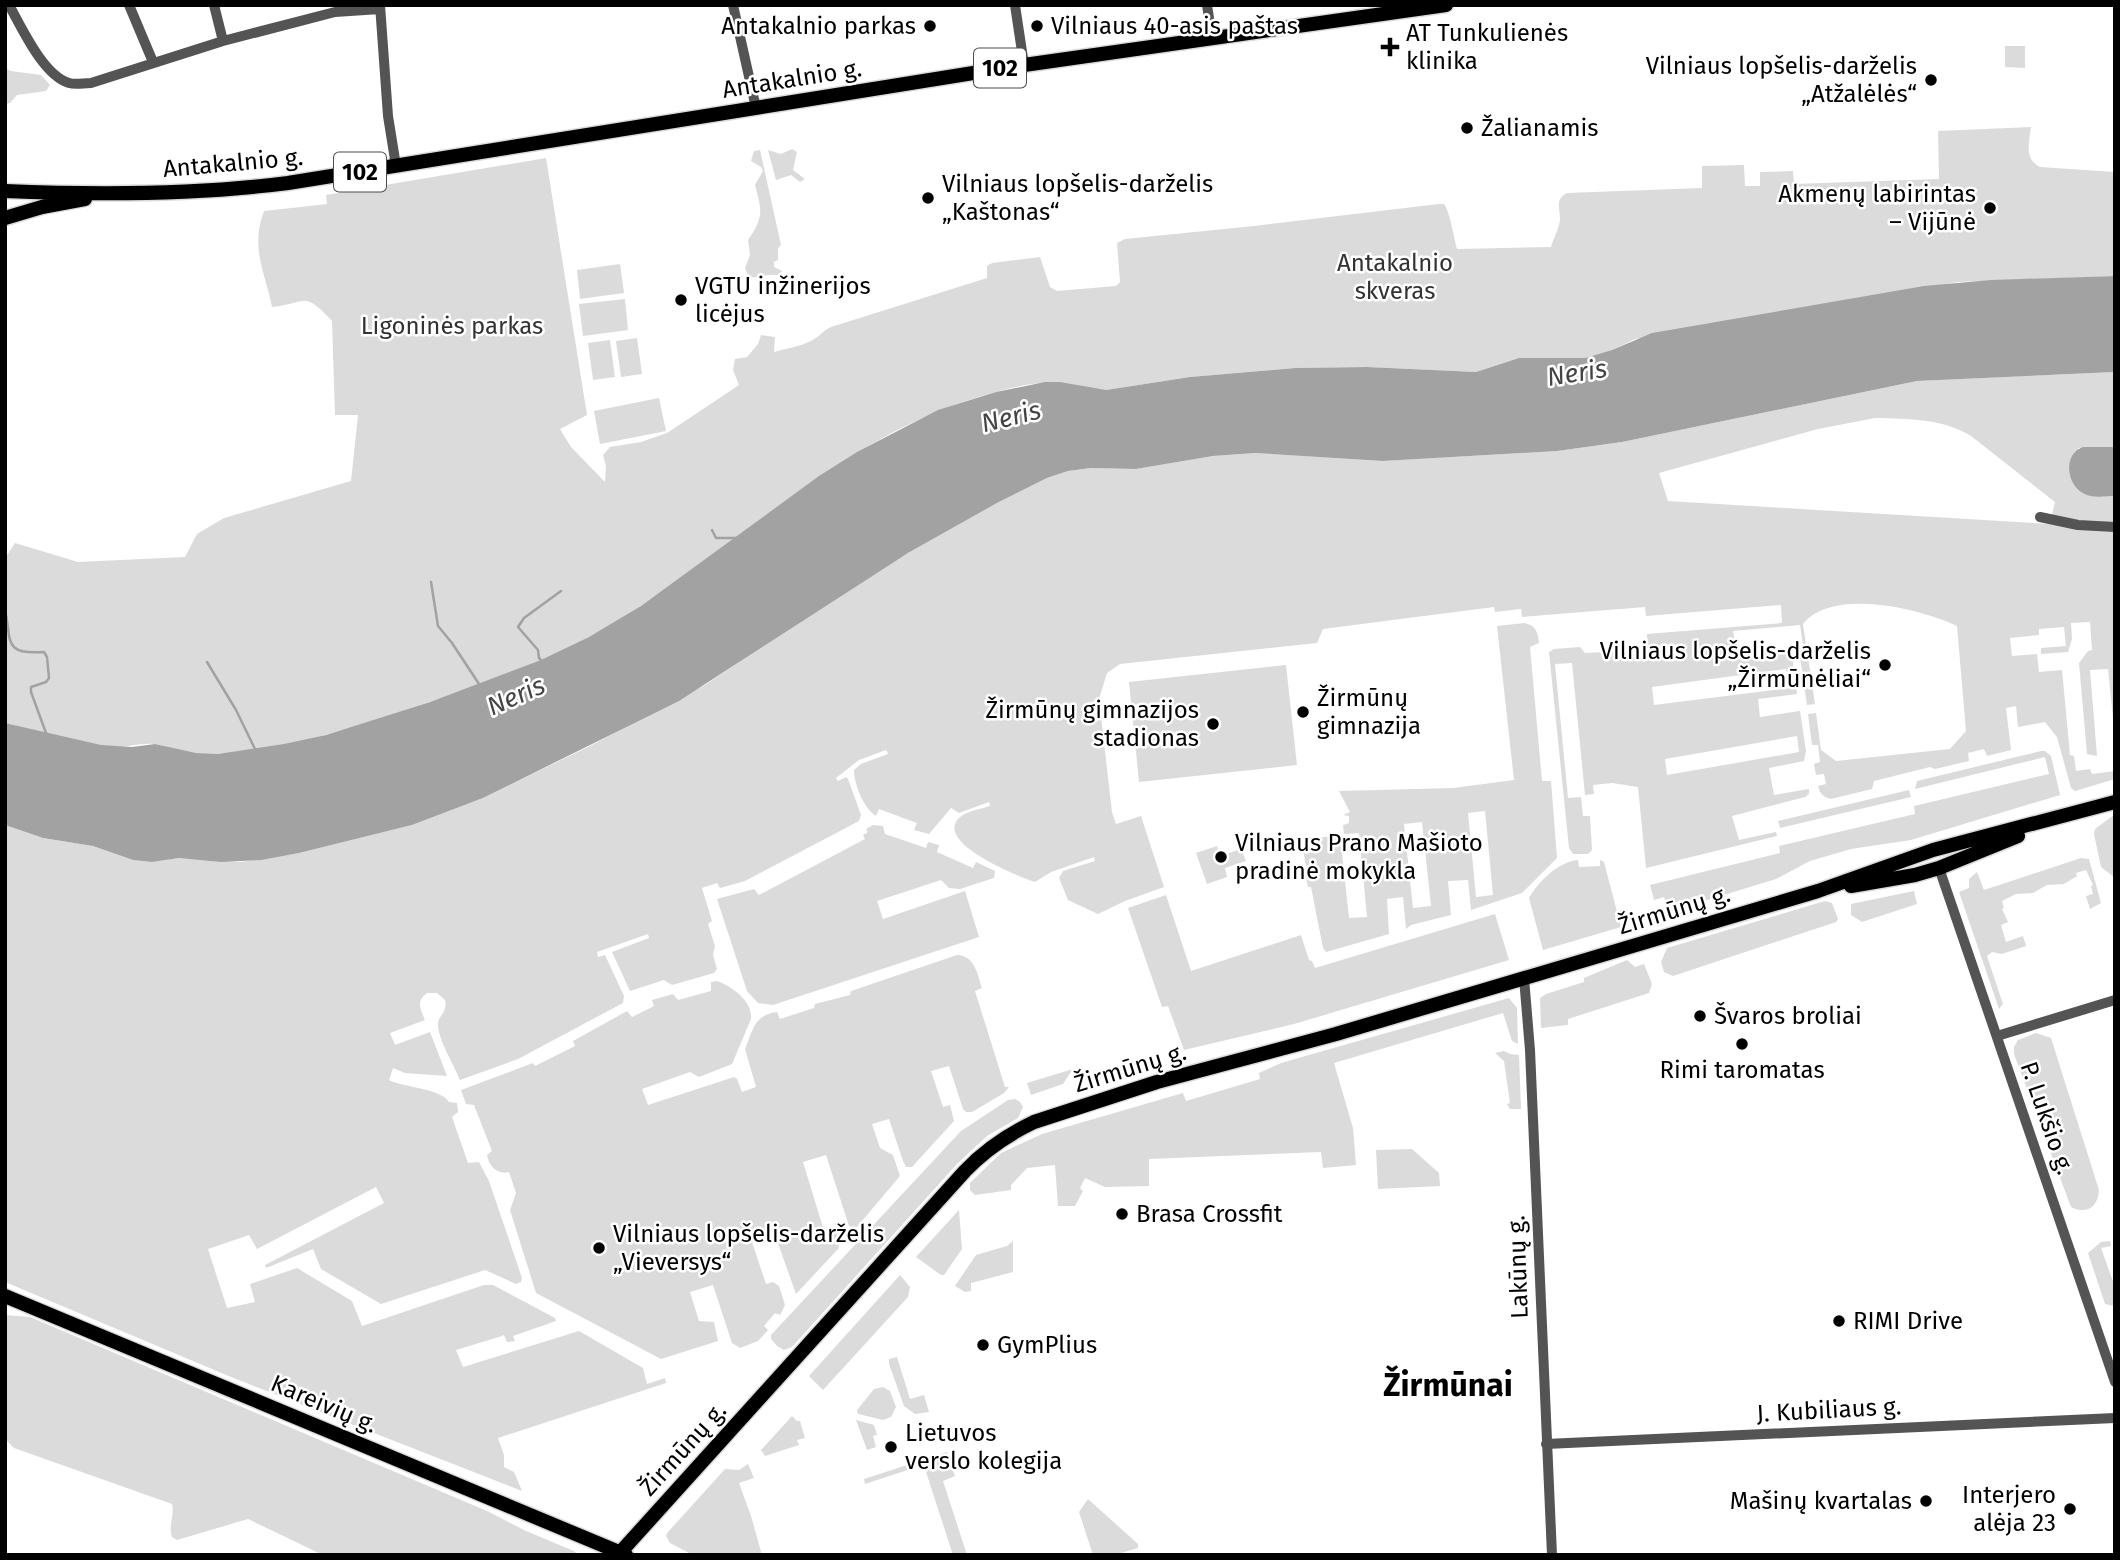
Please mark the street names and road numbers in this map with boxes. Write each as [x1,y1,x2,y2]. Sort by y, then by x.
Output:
road number: 102 [974,48,1026,88]
street label: Antakalnio g. [720,54,864,104]
street label: Antakalnio g. [162,143,304,183]
road number: 102 [334,153,386,192]
street label: Žirmūnų g. [1615,880,1733,940]
street label: Žirmūnų g. [1071,1038,1189,1098]
street label: P. Lukšio g. [2015,1058,2079,1178]
street label: Lakūnų g. [1502,1215,1534,1319]
street label: Kareivių g. [267,1369,381,1439]
street label: J. Kubiliaus g. [1756,1392,1902,1428]
street label: Žirmūnų g. [634,1397,732,1501]

